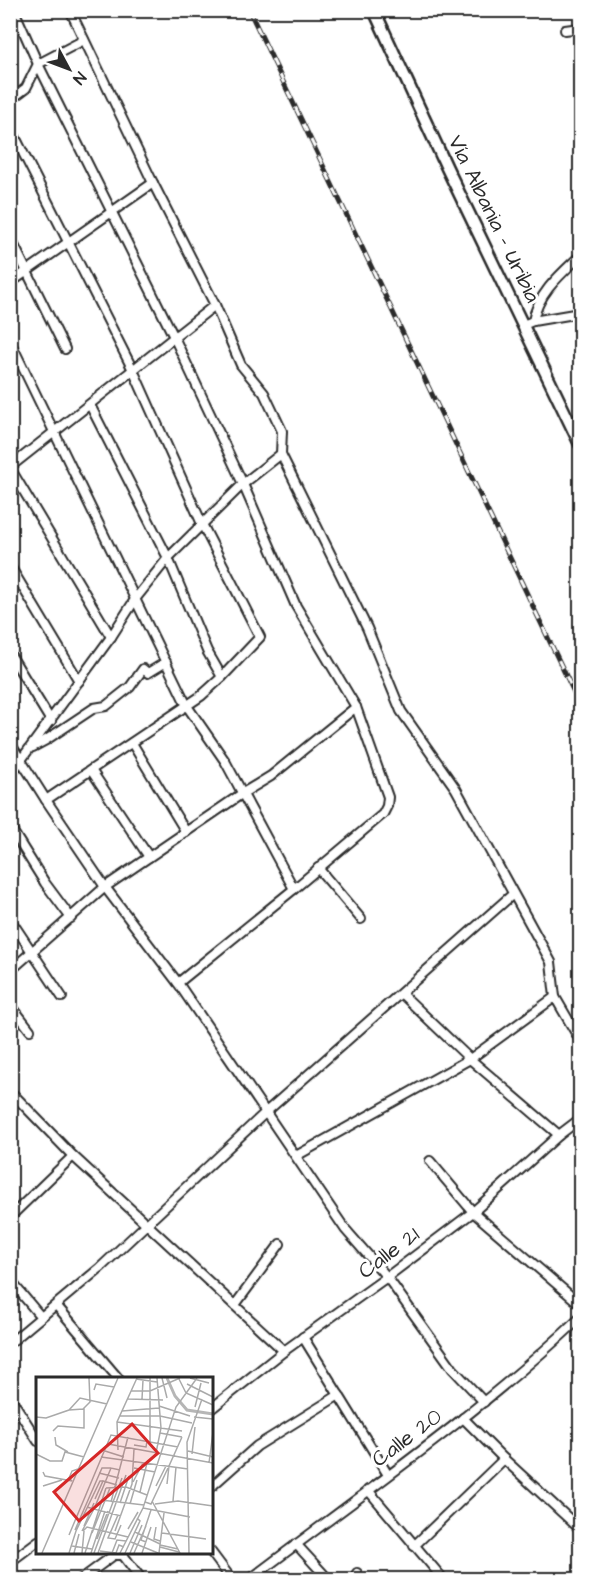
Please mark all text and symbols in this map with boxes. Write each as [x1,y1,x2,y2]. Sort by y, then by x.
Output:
north arrow [39,39,99,99]
text: N [68,67,91,89]
street label: Vía Albania - Uribia [440,130,548,308]
street label: Calle 21 [352,1220,426,1286]
inset map [36,1377,213,1554]
street label: Calle 20 [365,1401,449,1475]

